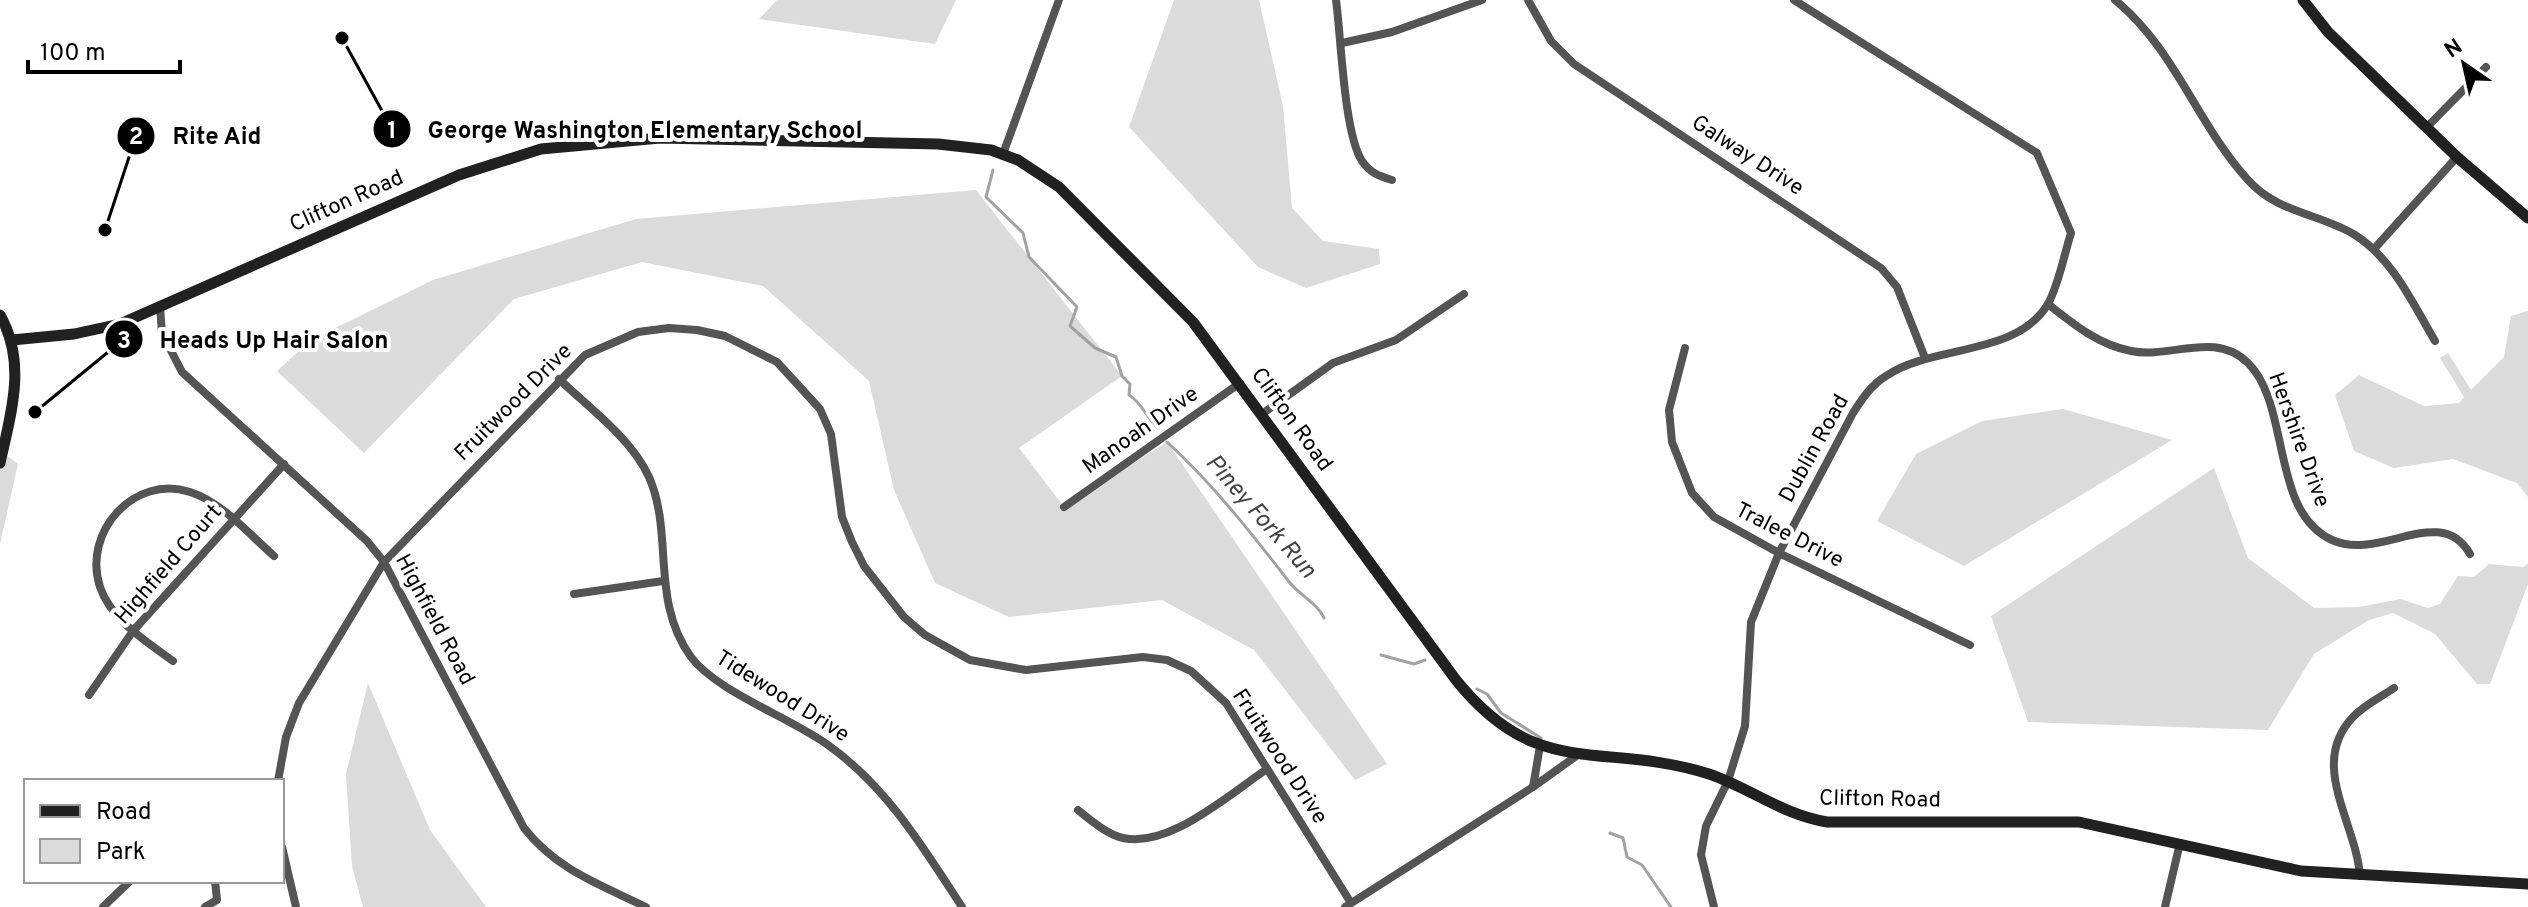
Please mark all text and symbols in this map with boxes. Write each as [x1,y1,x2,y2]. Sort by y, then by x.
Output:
scale bar [28,24,180,74]
north arrow [2424,24,2504,104]
text: N [2440,34,2468,65]
text: 100 m [40,39,106,69]
callout: George Washington Elementary School [372,105,879,153]
street label: Galway Drive [1686,110,1808,202]
callout: Rite Aid [116,112,278,160]
text: 1 [387,117,397,147]
text: George Washington Elementary School [428,117,862,147]
text: 2 [129,123,143,153]
text: Rite Aid [173,123,261,153]
street label: Clifton Road [286,165,408,239]
callout: Heads Up Hair Salon [104,315,405,363]
text: 3 [117,327,131,357]
text: Heads Up Hair Salon [160,327,388,357]
street label: Fruitwood Drive [450,339,578,467]
street label: Clifton Road [1244,363,1338,477]
street label: Hershire Drive [2261,369,2335,511]
street label: Manoah Drive [1078,381,1204,481]
street label: Dublin Road [1774,390,1856,508]
water label: Piney Fork Run [1198,449,1322,585]
street label: Tralee Drive [1730,497,1848,575]
street label: Highfield Court [110,499,228,631]
street label: Highfield Road [388,550,480,690]
street label: Tidewood Drive [710,645,854,749]
street label: Fruitwood Drive [1225,684,1333,830]
legend [24,779,284,883]
street label: Clifton Road [1819,785,1941,815]
text: Road [96,798,152,828]
text: Park [96,838,146,868]

